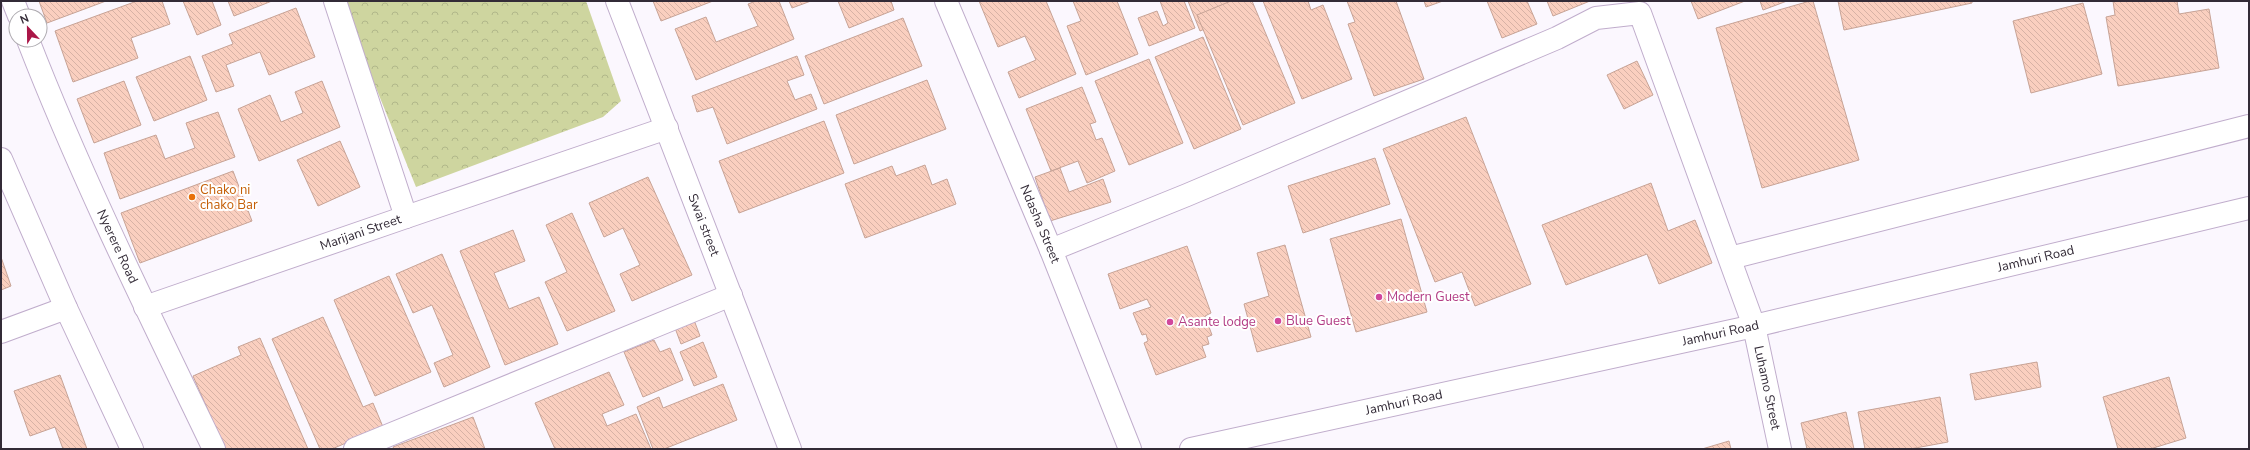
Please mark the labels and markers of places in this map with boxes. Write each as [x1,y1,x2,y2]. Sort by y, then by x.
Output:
place label: Chako ni chako Bar [200,181,258,214]
marker: Chako ni chako Bar [187,192,197,202]
place label: Modern Guest [1387,288,1470,306]
marker: Modern Guest [1374,292,1384,302]
place label: Blue Guest [1286,312,1351,330]
place label: Asante lodge [1178,313,1256,331]
marker: Blue Guest [1273,316,1283,326]
marker: Asante lodge [1165,317,1175,327]

